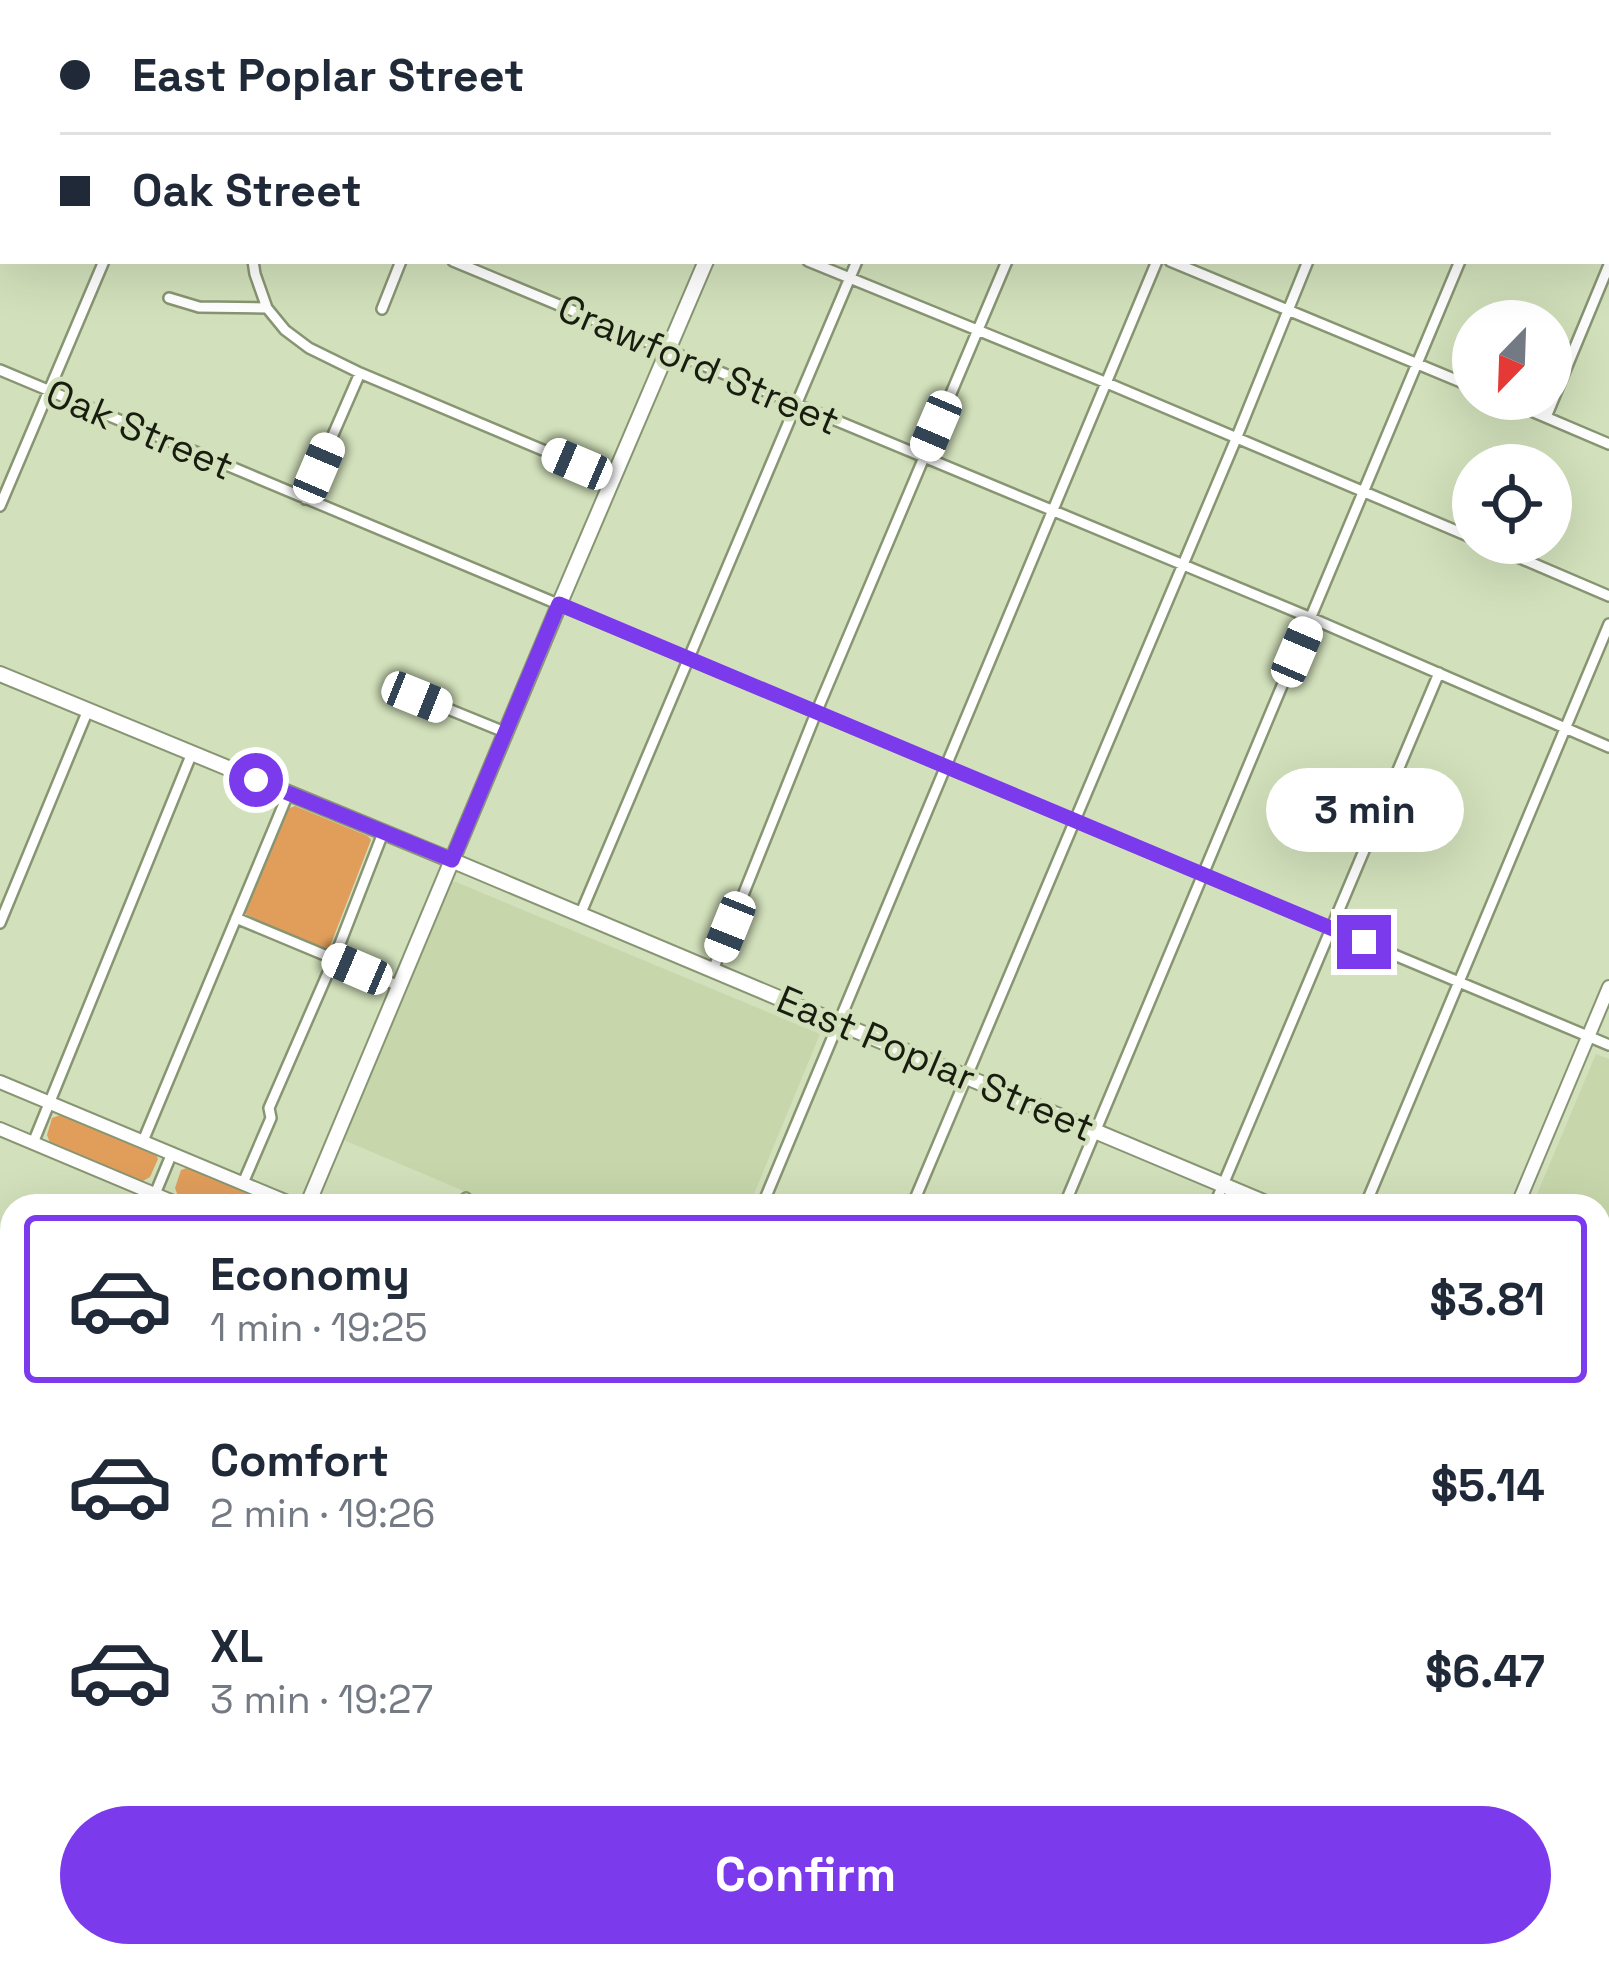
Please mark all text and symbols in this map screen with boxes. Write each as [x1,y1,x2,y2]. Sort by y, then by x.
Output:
text: East Poplar Street [132,47,525,104]
text: Oak Street [132,162,362,219]
street label: Crawford Street [551,283,847,446]
north arrow [1452,300,1572,420]
map controls [1452,300,1572,564]
street label: Oak Street [39,368,241,491]
car [905,386,967,466]
car [288,428,350,508]
car [537,433,617,495]
button: locate [1452,444,1572,564]
car [1266,612,1328,692]
car [377,667,457,727]
route start [229,753,283,807]
callout: 3 min [1265,768,1463,852]
text: 3 min [1314,785,1416,834]
car [700,887,760,967]
route end [1337,915,1391,969]
car [317,938,397,1000]
street label: East Poplar Street [770,974,1102,1152]
icon: car [66,1245,174,1353]
text: Economy [210,1246,410,1303]
text: $3.81 [1430,1271,1545,1328]
text: 1 min · 19:25 [210,1303,428,1352]
icon: car [66,1431,174,1539]
text: Comfort [210,1432,389,1489]
text: $5.14 [1431,1457,1545,1514]
text: 2 min · 19:26 [210,1489,435,1538]
icon: car [66,1617,174,1725]
text: XL [210,1618,263,1675]
text: $6.47 [1425,1643,1545,1700]
text: 3 min · 19:27 [210,1675,433,1724]
button: Confirm [60,1806,1551,1944]

